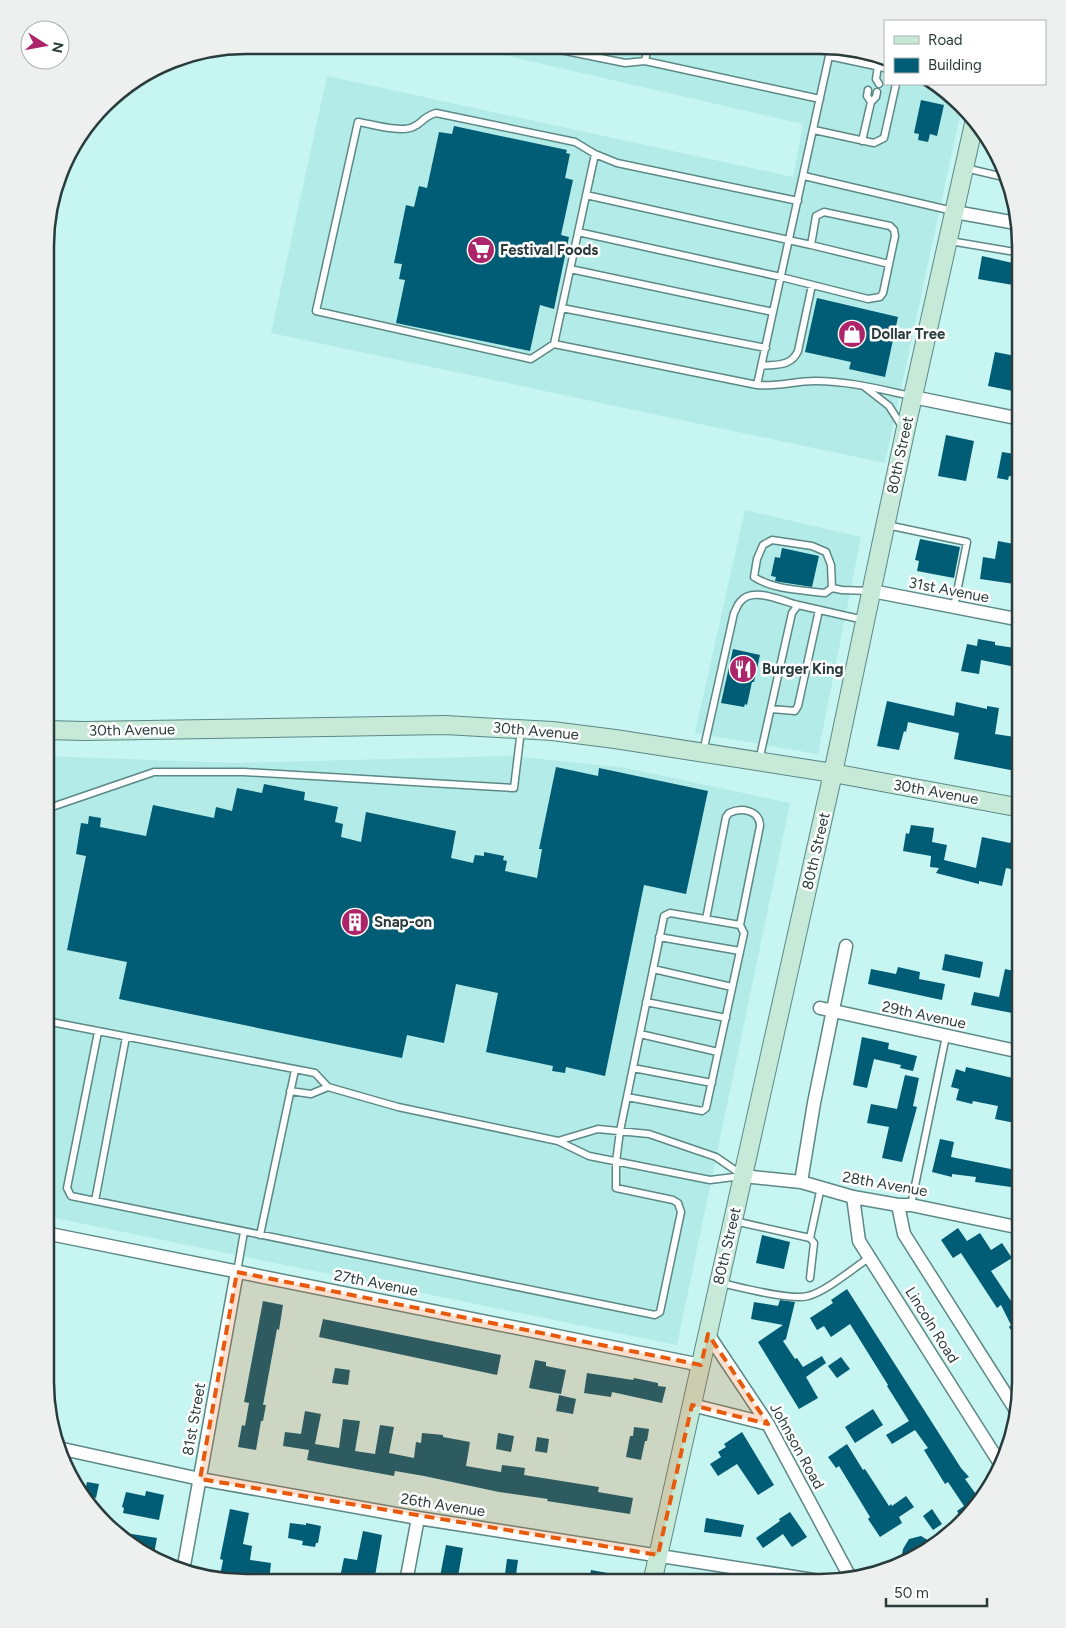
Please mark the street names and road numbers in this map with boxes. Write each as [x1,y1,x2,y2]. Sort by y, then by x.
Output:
street label: 80th Street [883,414,917,495]
street label: 31st Avenue [907,573,991,607]
street label: 30th Avenue [492,718,580,744]
street label: 30th Avenue [89,720,175,740]
street label: 30th Avenue [892,776,980,808]
street label: 80th Street [798,810,834,891]
street label: 29th Avenue [880,997,968,1033]
street label: 28th Avenue [841,1168,929,1200]
street label: 80th Street [709,1205,745,1286]
street label: 27th Avenue [333,1266,419,1300]
street label: Lincoln Road [901,1284,963,1366]
street label: 81st Street [179,1381,209,1457]
street label: Johnson Road [766,1400,828,1492]
street label: 26th Avenue [399,1489,487,1521]

